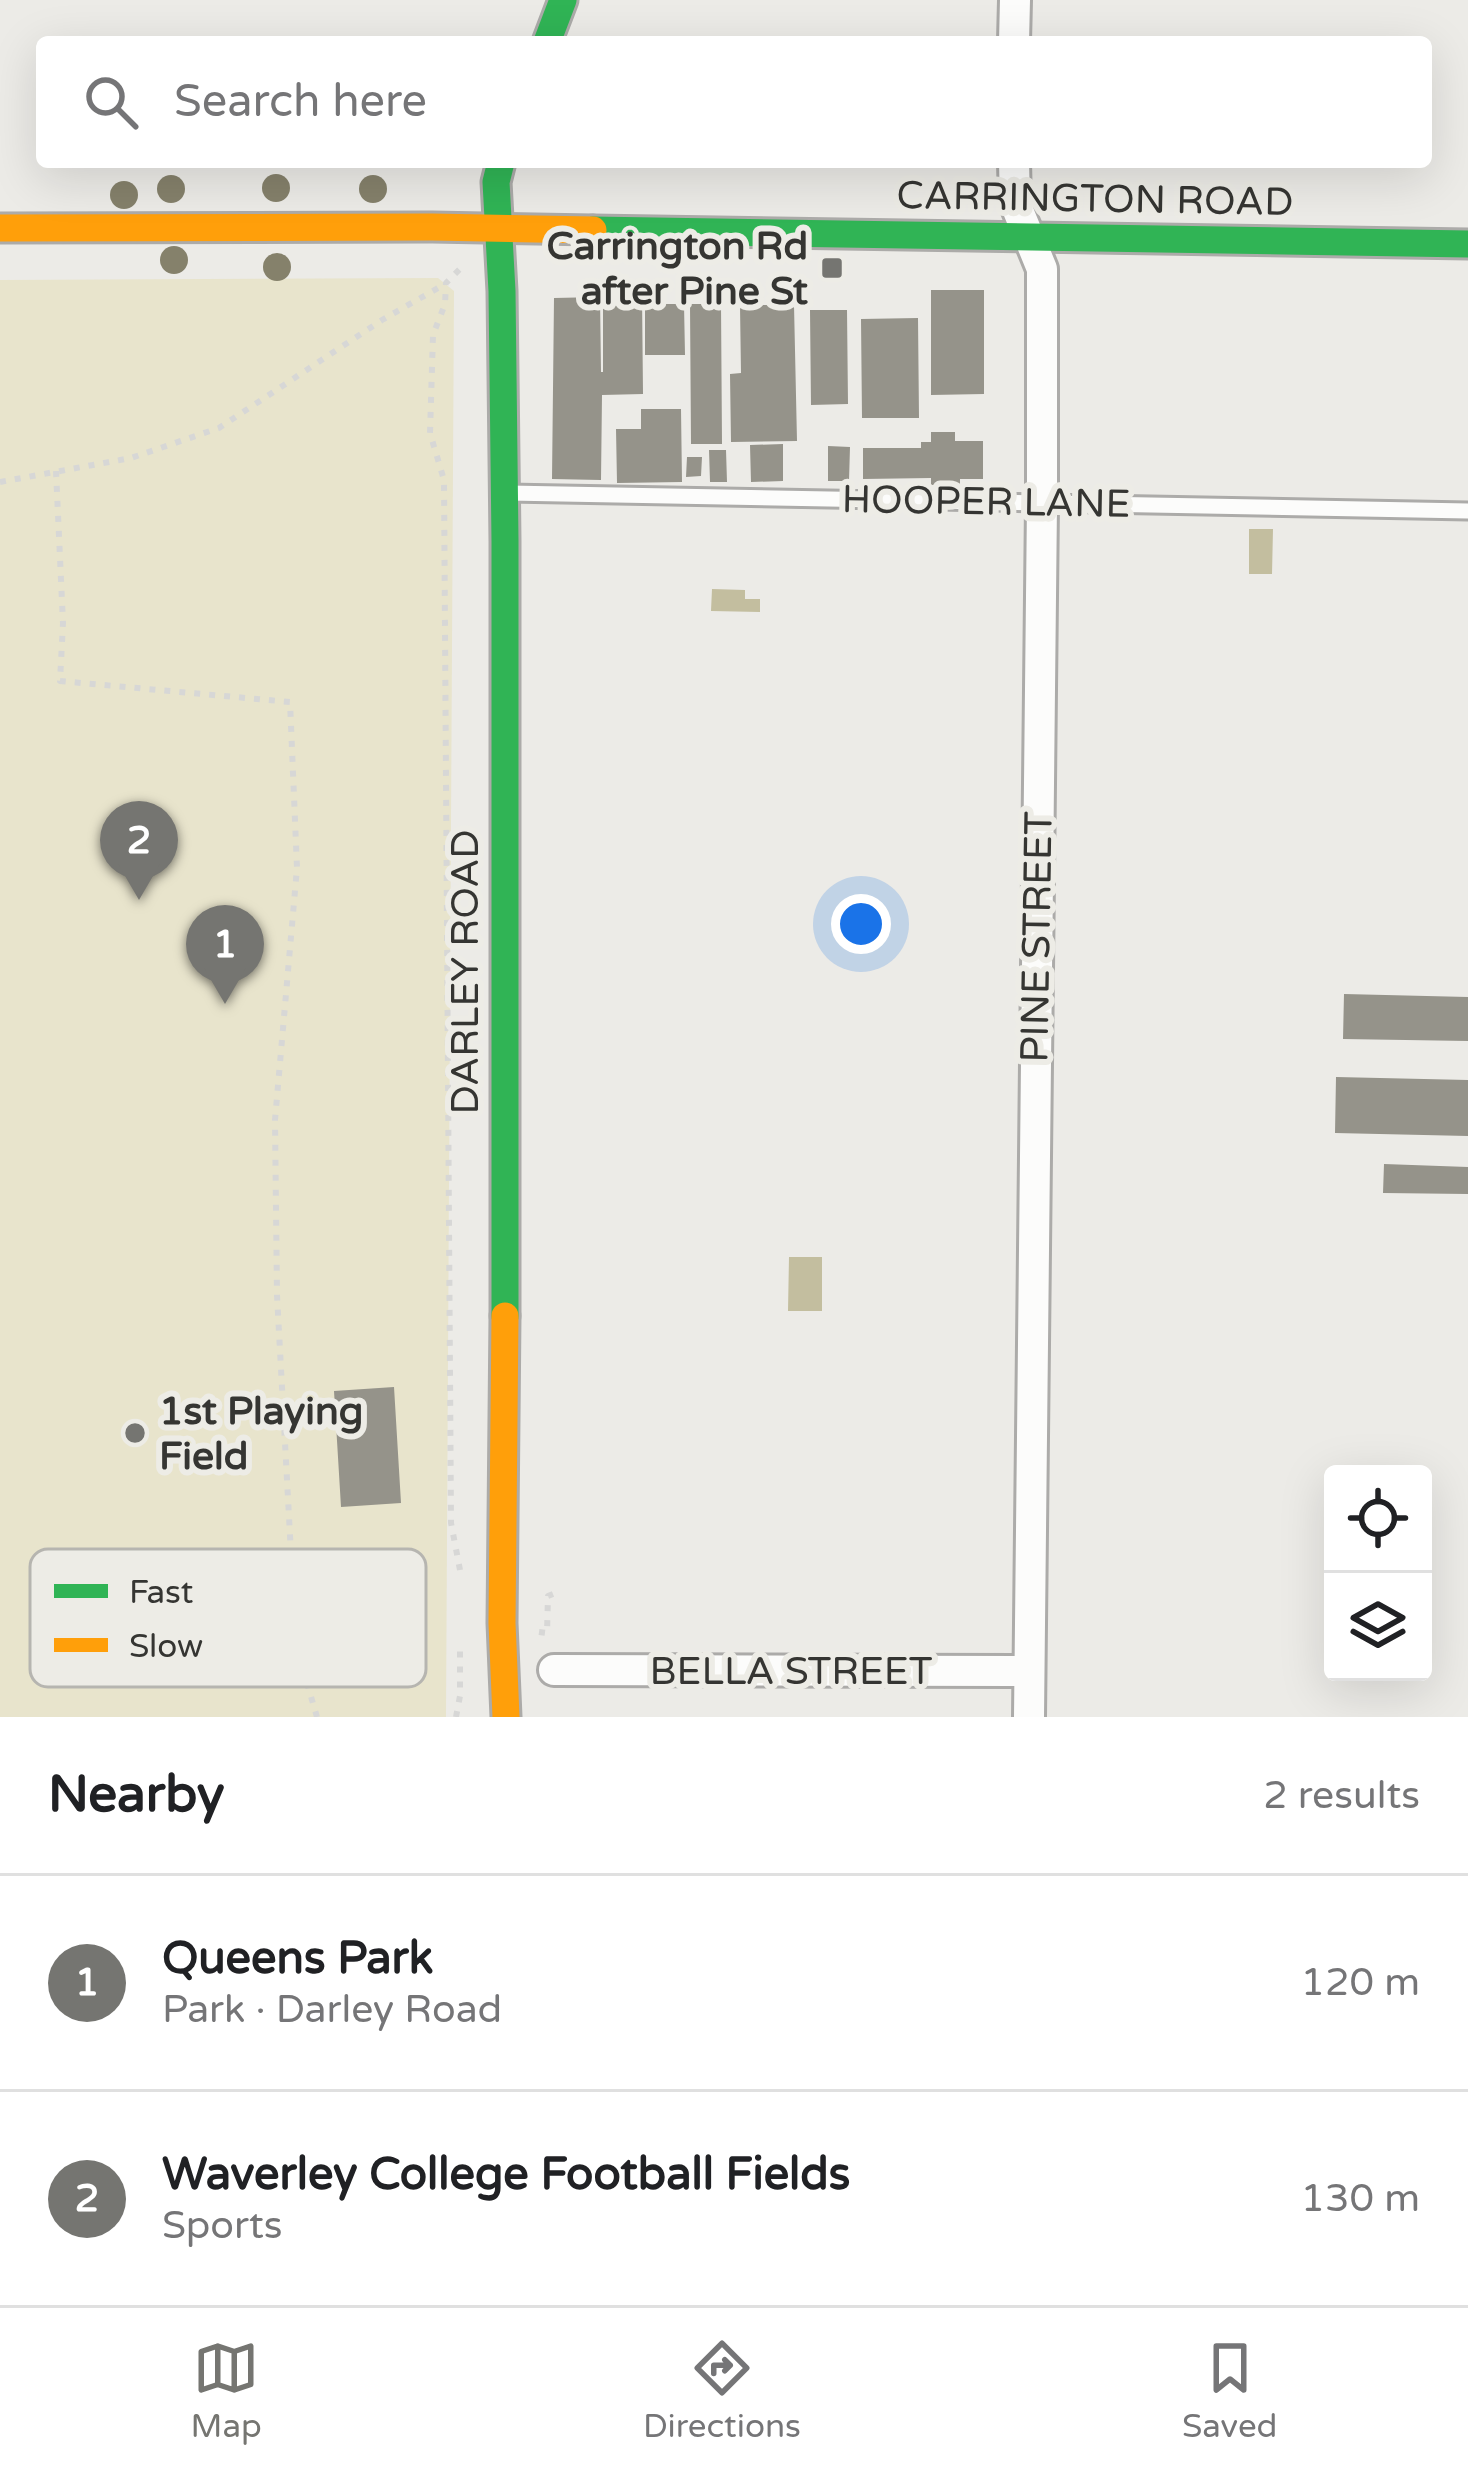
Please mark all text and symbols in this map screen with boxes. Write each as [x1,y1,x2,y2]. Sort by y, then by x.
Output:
search box [36,36,1432,168]
icon: search [78,69,144,135]
text: Search here [174,75,427,129]
street label: CARRINGTON ROAD [896,172,1294,226]
place label: Carrington Rd after Pine St [546,223,808,315]
marker: Carrington Rd after Pine St [819,255,845,281]
street label: HOOPER LANE [841,476,1131,528]
pin: 2 [100,801,178,900]
street label: PINE STREET [1011,811,1063,1063]
street label: DARLEY ROAD [442,829,489,1115]
your location [831,894,891,954]
pin: 1 [186,905,264,1004]
place label: 1st Playing Field [159,1388,363,1480]
marker: 1st Playing Field [122,1420,148,1446]
map controls [1324,1465,1432,1681]
button: locate [1324,1465,1432,1573]
legend [30,1549,426,1687]
text: Fast [129,1573,193,1612]
button: layers [1324,1573,1432,1681]
text: Slow [129,1627,203,1666]
street label: BELLA STREET [650,1648,933,1695]
text: Nearby [48,1764,225,1826]
text: 2 results [1263,1772,1420,1819]
text: Queens Park [162,1932,433,1986]
text: 1 [75,1959,99,2006]
text: 120 m [1301,1959,1420,2006]
text: Park · Darley Road [162,1986,502,2033]
text: Waverley College Football Fields [162,2148,850,2202]
text: 2 [75,2175,99,2222]
text: 130 m [1301,2175,1420,2222]
text: Sports [162,2202,283,2249]
tab: Map [191,2335,262,2446]
tab: Directions [643,2335,801,2446]
tab: Saved [1182,2335,1277,2446]

